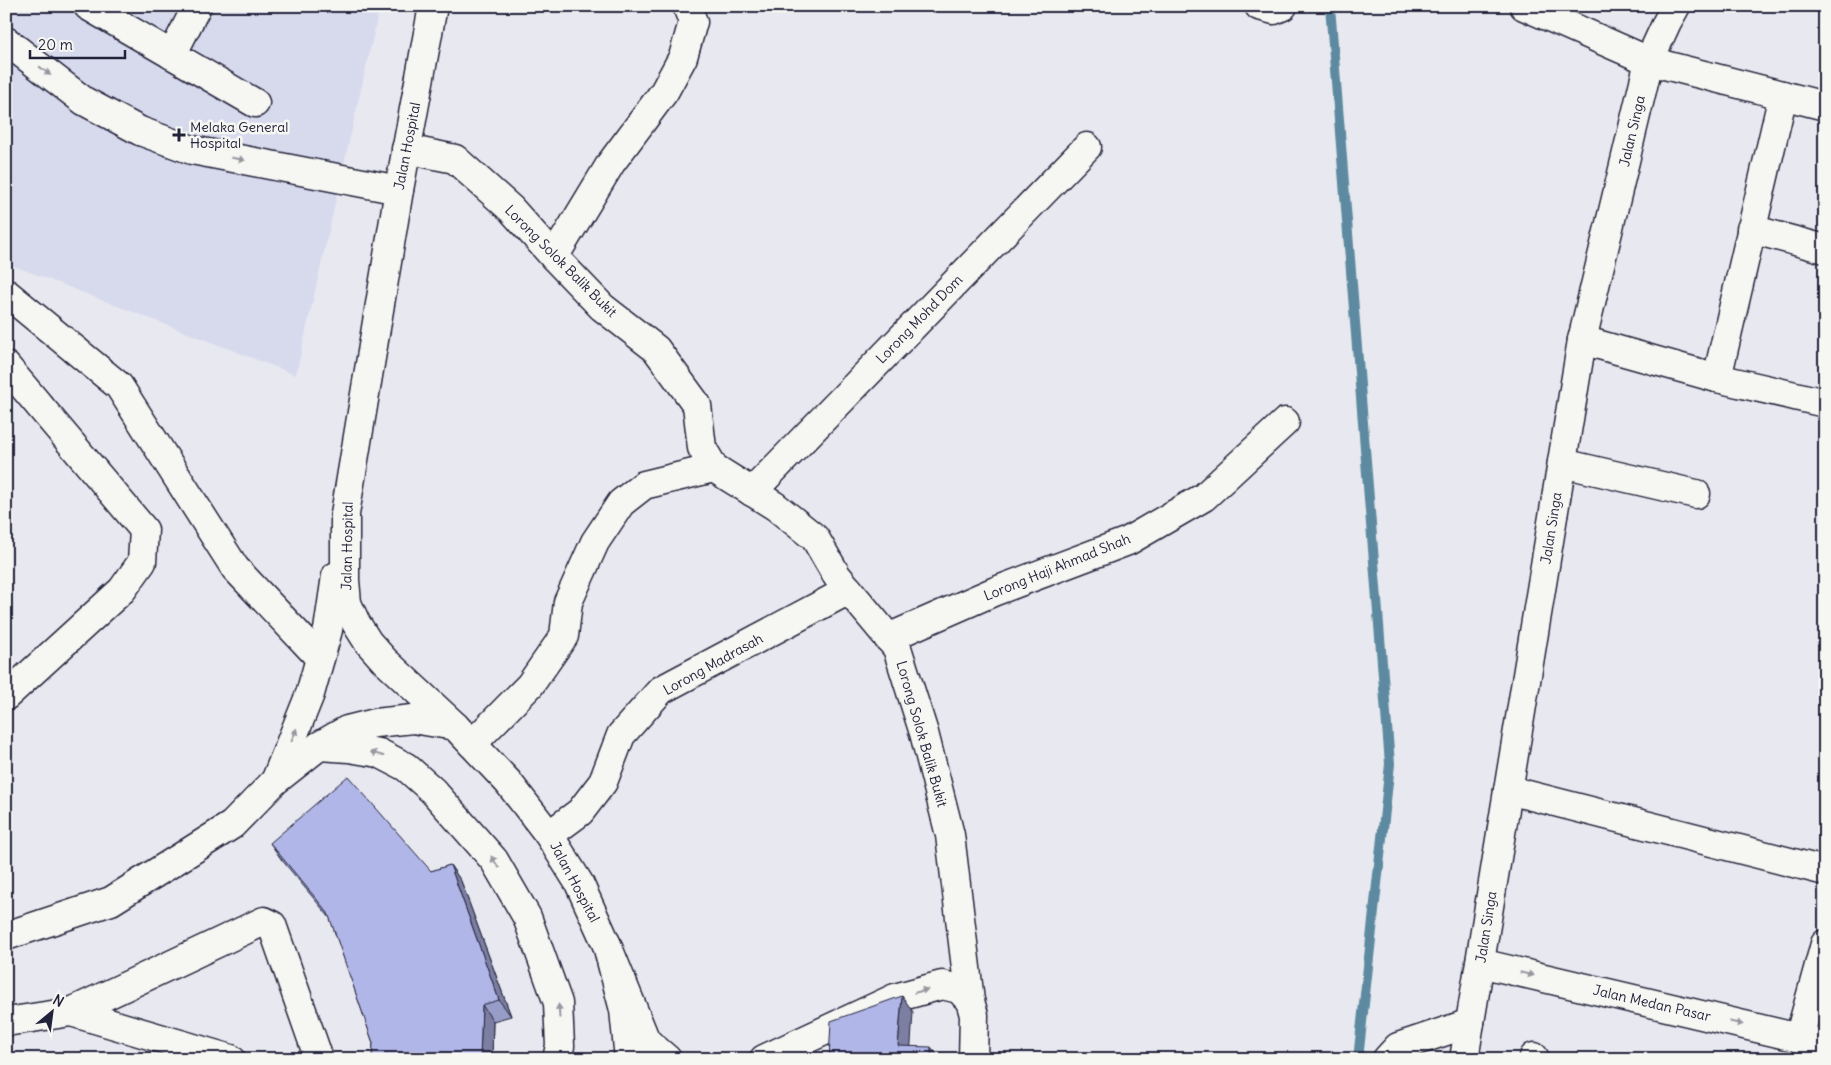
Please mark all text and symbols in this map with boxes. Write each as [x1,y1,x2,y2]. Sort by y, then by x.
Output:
scale bar [30,28,125,60]
text: 20 m [38,35,73,54]
one-way arrow [38,65,51,76]
street label: Jalan Singa [1615,94,1649,168]
street label: Jalan Hospital [390,101,424,191]
place label: Melaka General Hospital [190,118,288,152]
marker: Melaka General Hospital [172,128,186,142]
one-way arrow [230,155,245,163]
street label: Lorong Solok Balik Bukit [501,201,621,321]
street label: Lorong Mohd Dom [872,271,966,367]
street label: Jalan Singa [1536,491,1566,565]
street label: Jalan Hospital [337,501,357,591]
street label: Lorong Haji Ahmad Shah [981,529,1133,605]
street label: Lorong Madrasah [660,629,766,699]
street label: Lorong Solok Balik Bukit [892,659,952,810]
one-way arrow [290,728,298,742]
one-way arrow [370,749,385,757]
street label: Jalan Hospital [546,839,604,925]
one-way arrow [490,856,500,869]
street label: Jalan Singa [1471,890,1501,964]
one-way arrow [1520,970,1535,978]
street label: Jalan Medan Pasar [1591,981,1713,1025]
one-way arrow [913,987,928,995]
north arrow [28,988,78,1038]
text: N [50,990,67,1011]
one-way arrow [554,1002,562,1018]
one-way arrow [1729,1019,1744,1027]

